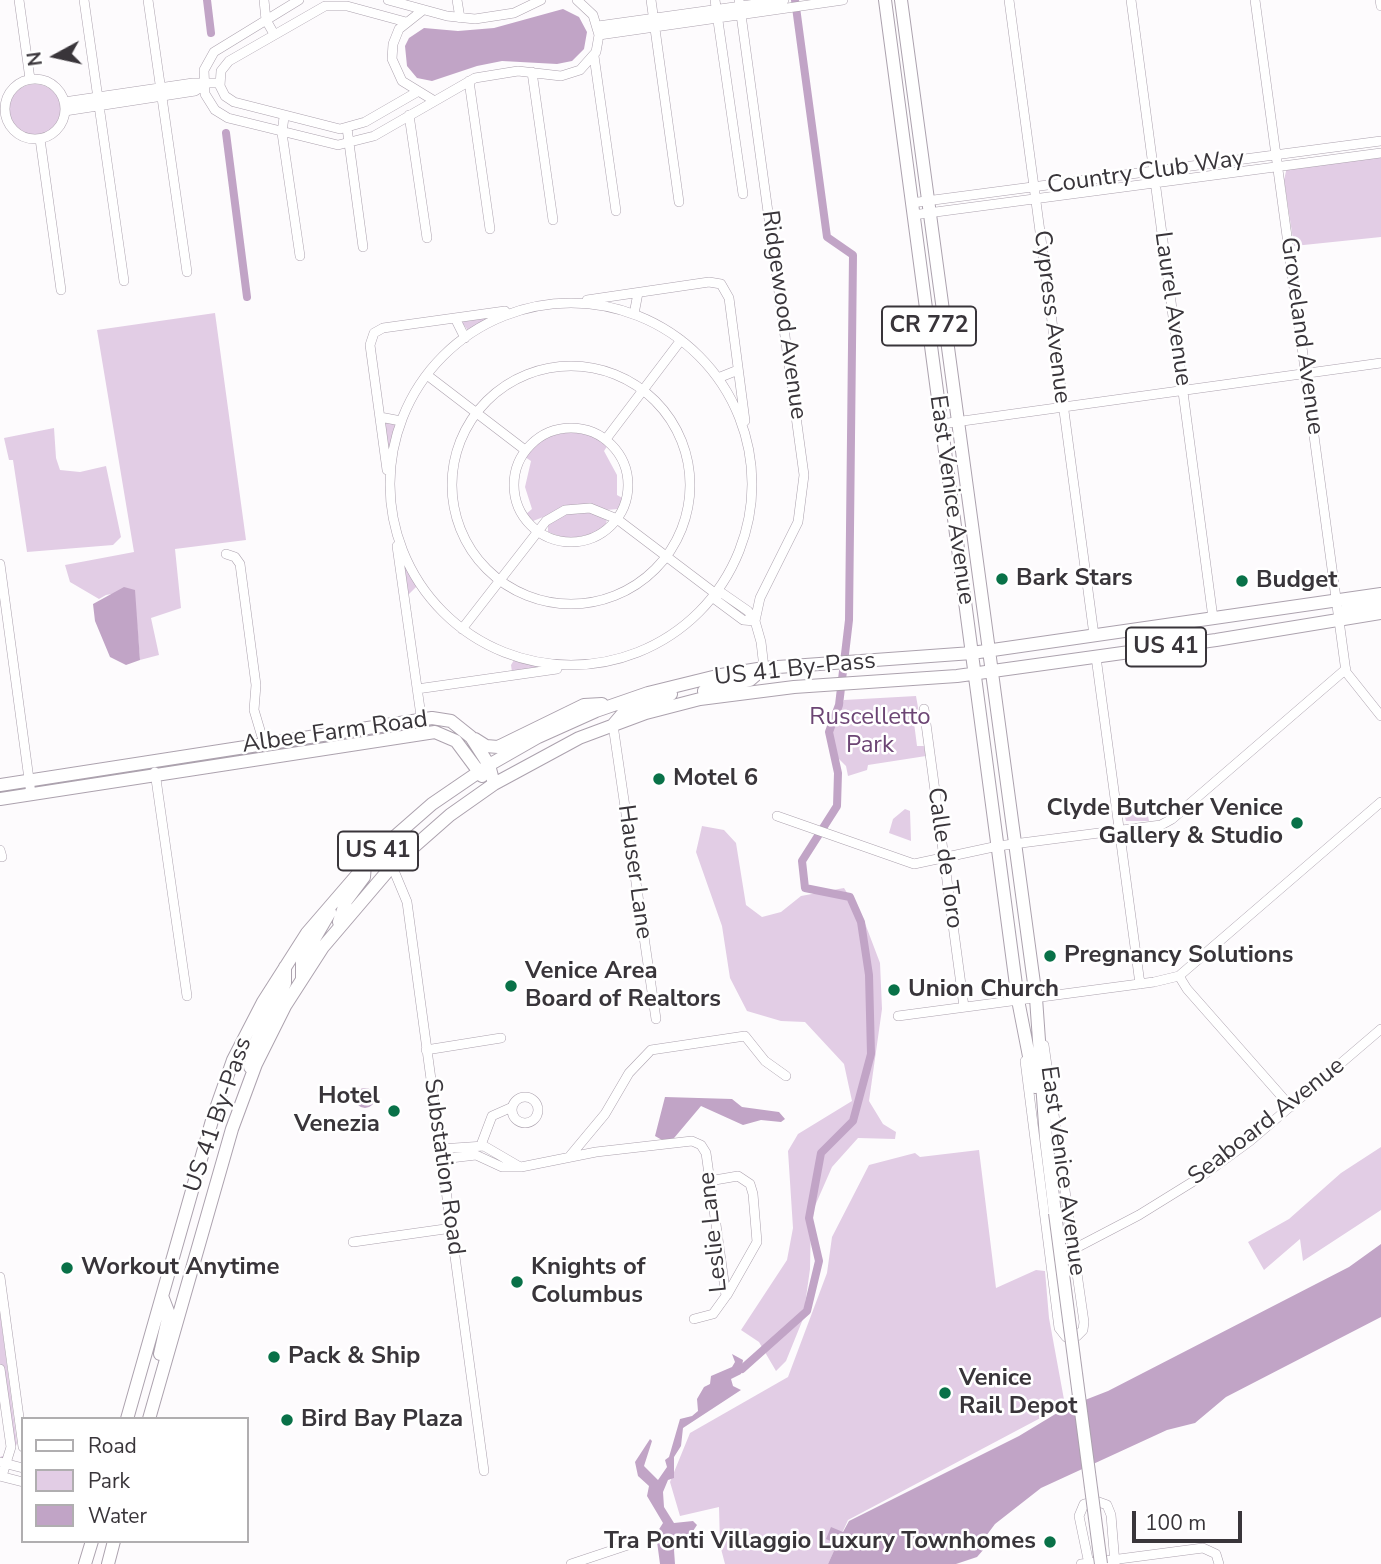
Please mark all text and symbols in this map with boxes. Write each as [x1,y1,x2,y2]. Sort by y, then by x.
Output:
north arrow [21,21,91,91]
text: N [21,50,49,68]
street label: Country Club Way [1046,145,1246,201]
street label: Ridgewood Avenue [754,209,812,421]
street label: Cypress Avenue [1026,229,1076,405]
street label: Laurel Avenue [1147,230,1197,388]
street label: Groveland Avenue [1273,235,1329,437]
road number: CR 772 [882,306,976,346]
street label: East Venice Avenue [922,393,980,607]
place label: Bark Stars [1016,565,1133,593]
place label: Budget [1256,567,1337,595]
marker: Bark Stars [994,571,1010,587]
marker: Budget [1234,573,1250,589]
road number: US 41 [1126,628,1206,666]
street label: US 41 By-Pass [713,647,877,693]
park label: Ruscelletto Park [809,704,931,760]
street label: Albee Farm Road [240,706,430,760]
place label: Motel 6 [673,765,758,793]
marker: Motel 6 [651,771,667,787]
street label: Calle de Toro [920,786,968,930]
place label: Clyde Butcher Venice Gallery & Studio [1046,795,1283,851]
street label: Hauser Lane [610,803,658,941]
marker: Clyde Butcher Venice Gallery & Studio [1289,815,1305,831]
road number: US 41 [338,832,418,870]
place label: Pregnancy Solutions [1064,942,1293,970]
marker: Pregnancy Solutions [1042,948,1058,964]
place label: Venice Area Board of Realtors [525,958,721,1014]
place label: Union Church [908,976,1059,1004]
marker: Venice Area Board of Realtors [503,978,519,994]
marker: Union Church [886,982,902,998]
street label: US 41 By-Pass [179,1034,259,1196]
street label: Seaboard Avenue [1183,1052,1351,1192]
street label: East Venice Avenue [1033,1064,1091,1278]
street label: Substation Road [416,1077,470,1257]
place label: Hotel Venezia [294,1083,380,1139]
marker: Hotel Venezia [386,1103,402,1119]
street label: Leslie Lane [693,1170,735,1294]
place label: Workout Anytime [81,1254,280,1282]
place label: Knights of Columbus [531,1254,645,1310]
marker: Workout Anytime [59,1260,75,1276]
marker: Knights of Columbus [509,1274,525,1290]
place label: Pack & Ship [288,1343,421,1371]
marker: Pack & Ship [266,1349,282,1365]
place label: Venice Rail Depot [959,1365,1077,1421]
marker: Venice Rail Depot [937,1385,953,1401]
place label: Bird Bay Plaza [301,1406,463,1434]
marker: Bird Bay Plaza [279,1412,295,1428]
legend [21,1417,248,1543]
text: Road [88,1432,137,1460]
text: Park [88,1467,130,1495]
scale bar [1136,1498,1246,1542]
text: Water [88,1502,147,1530]
text: 100 m [1145,1509,1206,1537]
place label: Tra Ponti Villaggio Luxury Townhomes [604,1528,1036,1556]
marker: Tra Ponti Villaggio Luxury Townhomes [1042,1534,1058,1550]

